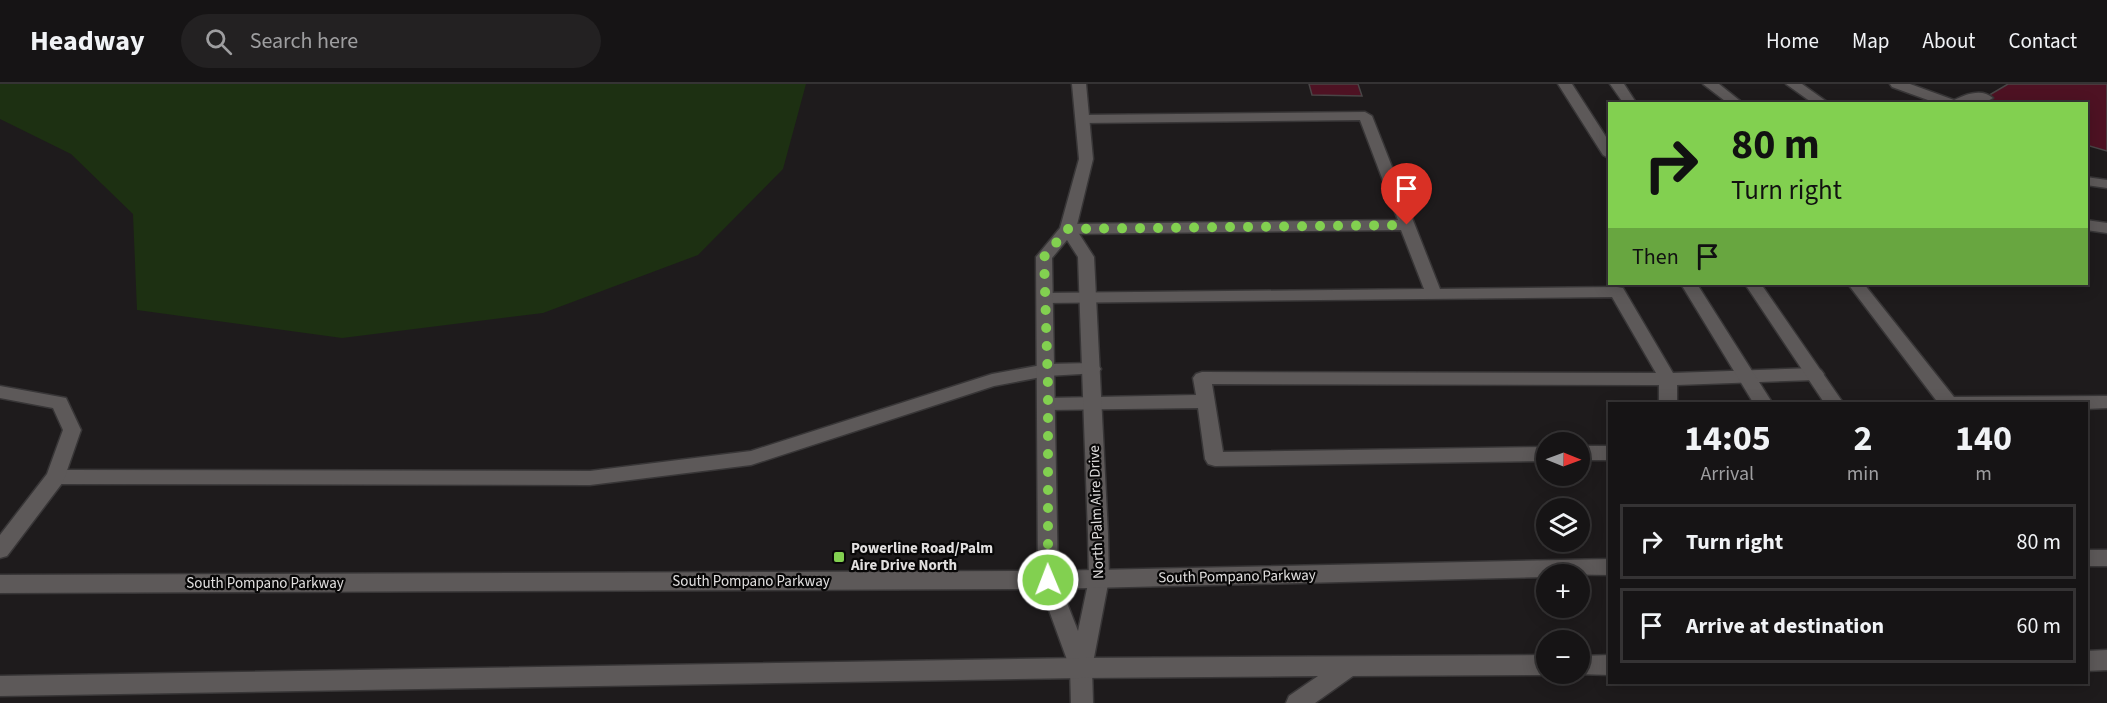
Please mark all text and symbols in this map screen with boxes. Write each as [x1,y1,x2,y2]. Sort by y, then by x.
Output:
search box [181,14,601,68]
text: Headway [30,21,145,61]
icon: search [202,25,235,58]
text: Search here [250,25,358,57]
text: Home [1766,26,1819,56]
text: Map [1852,26,1890,56]
text: About [1923,26,1975,56]
text: Contact [2008,26,2077,56]
text: 80 m [1731,115,1820,175]
icon: right [1632,126,1710,204]
pin [1381,163,1432,225]
text: Turn right [1731,171,1842,210]
icon: arrive [1390,172,1423,205]
icon: arrive [1691,240,1724,273]
text: Then [1632,241,1679,273]
text: 14:05 [1684,413,1771,464]
text: 2 [1853,413,1872,464]
text: 140 [1955,413,2012,464]
north arrow [1536,432,1590,486]
map controls [1536,432,1590,684]
street label: North Palm Aire Drive [1084,445,1109,579]
text: Arrival [1700,460,1754,488]
text: min [1847,460,1879,488]
text: m [1975,460,1992,488]
button: layers [1536,498,1590,552]
icon: right [1635,525,1668,558]
text: Turn right [1686,526,1783,558]
text: 80 m [2016,526,2061,558]
place label: Powerline Road/Palm Aire Drive North [850,538,993,576]
position arrow [1016,548,1080,612]
marker: Powerline Road/Palm Aire Drive North [832,550,846,564]
button: + [1536,564,1590,618]
street label: South Pompano Parkway [1158,565,1316,588]
street label: South Pompano Parkway [672,571,830,592]
street label: South Pompano Parkway [186,573,344,594]
icon: arrive [1635,609,1668,642]
text: Arrive at destination [1686,610,1884,642]
text: 60 m [2016,610,2061,642]
button: − [1536,630,1590,684]

